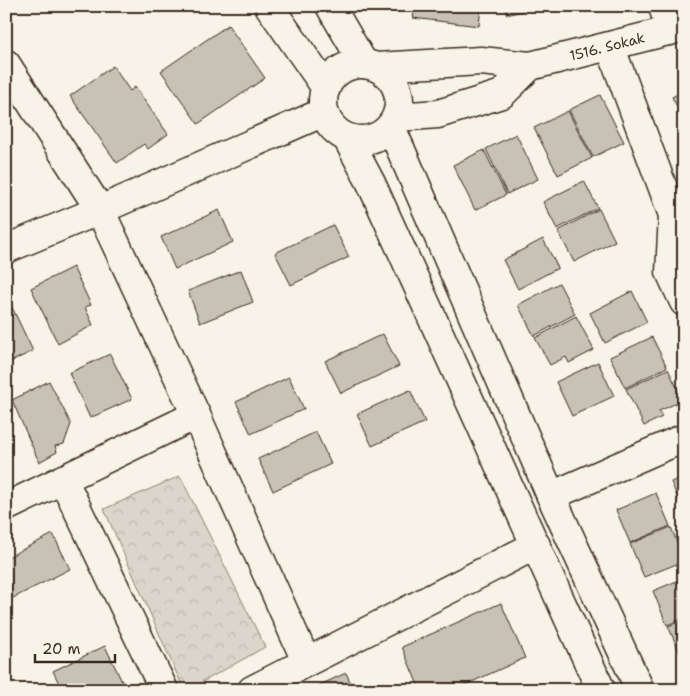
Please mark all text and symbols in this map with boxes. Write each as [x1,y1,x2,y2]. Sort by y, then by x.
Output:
street label: 1516. Sokak [568,28,647,65]
scale bar [35,631,115,663]
text: 20 m [42,639,81,659]

